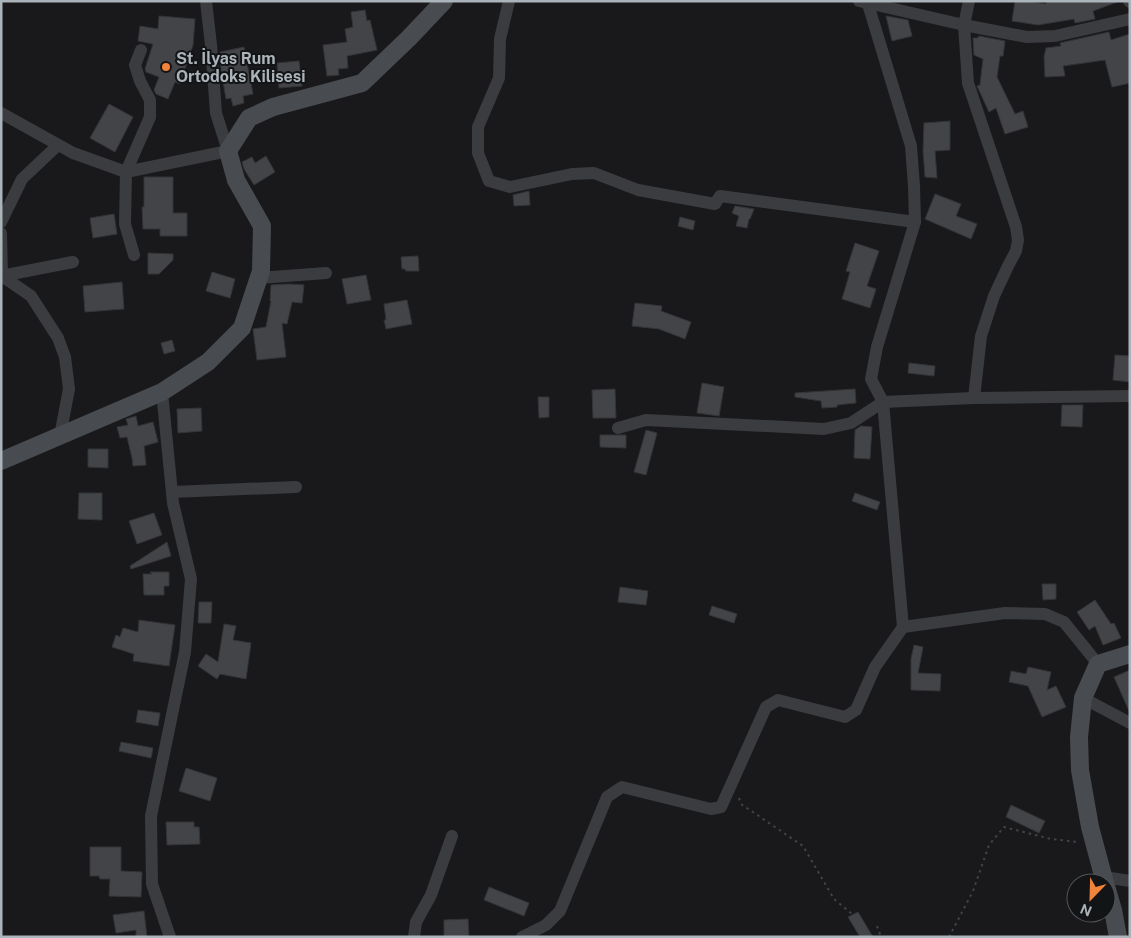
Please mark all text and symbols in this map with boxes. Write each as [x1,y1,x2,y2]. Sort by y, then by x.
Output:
place label: St. İlyas Rum Ortodoks Kilisesi [176,48,306,86]
marker: St. İlyas Rum Ortodoks Kilisesi [160,61,172,73]
north arrow [1066,873,1116,923]
text: N [1078,900,1094,919]

